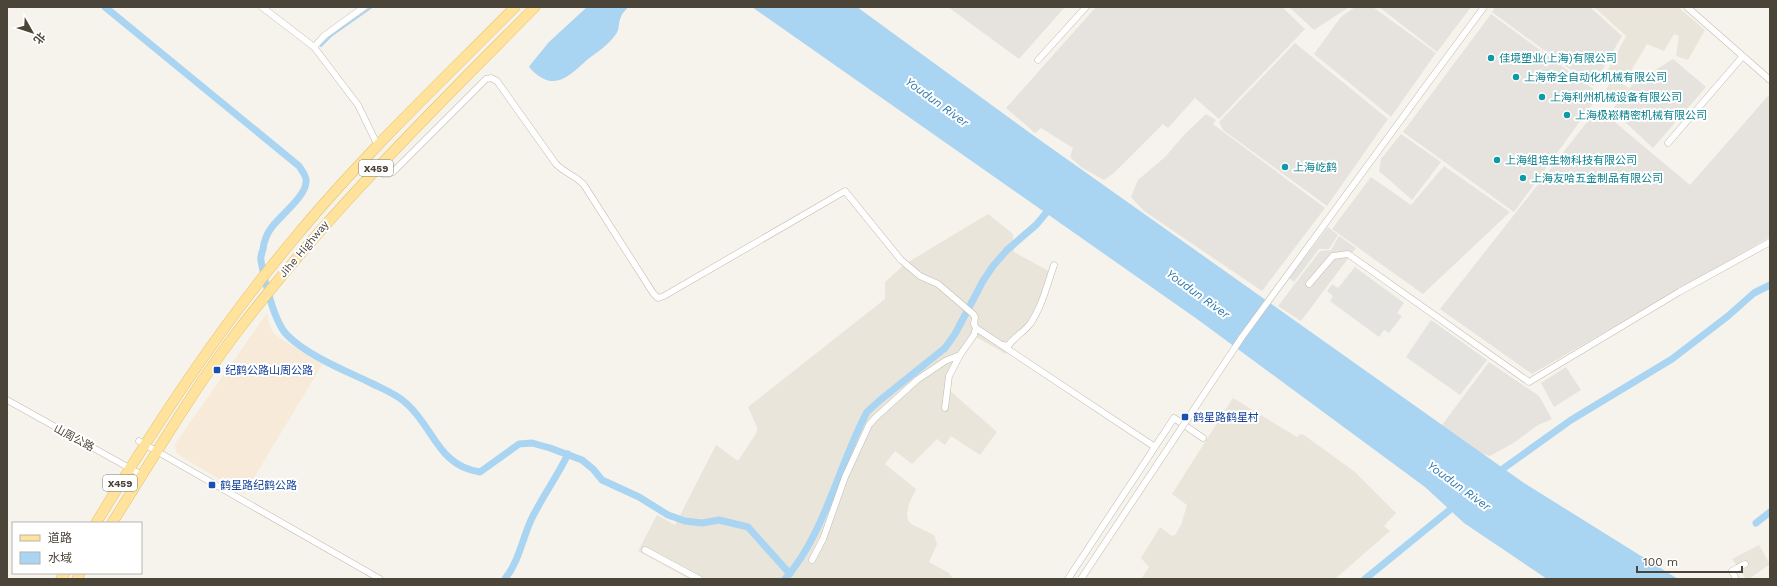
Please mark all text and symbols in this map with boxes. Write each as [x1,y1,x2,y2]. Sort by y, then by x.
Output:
north arrow [12,12,52,52]
text: 北 [31,30,48,46]
place label: 佳境塑业(上海)有限公司 [1499,52,1617,65]
marker: 佳境塑业(上海)有限公司 [1486,53,1496,63]
place label: 上海帝全自动化机械有限公司 [1524,71,1667,84]
marker: 上海帝全自动化机械有限公司 [1511,72,1521,82]
water label: Youdun River [903,74,972,130]
place label: 上海利州机械设备有限公司 [1550,91,1682,104]
marker: 上海利州机械设备有限公司 [1537,92,1547,102]
place label: 上海极崧精密机械有限公司 [1575,109,1707,122]
marker: 上海极崧精密机械有限公司 [1562,110,1572,120]
place label: 上海组培生物科技有限公司 [1505,154,1637,167]
marker: 上海组培生物科技有限公司 [1492,155,1502,165]
road number: X459 [359,160,393,176]
place label: 上海屹鹤 [1293,161,1337,174]
marker: 上海屹鹤 [1280,162,1290,172]
place label: 上海友哈五金制品有限公司 [1531,172,1663,185]
marker: 上海友哈五金制品有限公司 [1518,173,1528,183]
street label: Jihe Highway [276,218,332,280]
water label: Youdun River [1164,266,1233,322]
place label: 纪鹤公路山周公路 [225,364,313,377]
marker: 纪鹤公路山周公路 [212,365,222,375]
place label: 鹤星路鹤星村 [1193,411,1259,424]
marker: 鹤星路鹤星村 [1180,412,1190,422]
street label: 山周公路 [52,422,96,454]
water label: Youdun River [1425,458,1494,514]
road number: X459 [103,475,137,491]
place label: 鹤星路纪鹤公路 [220,479,297,492]
marker: 鹤星路纪鹤公路 [207,480,217,490]
legend [12,522,142,574]
text: 道路 [48,531,72,545]
scale bar [1637,548,1742,574]
text: 水域 [48,551,72,565]
text: 100 m [1643,555,1678,569]

